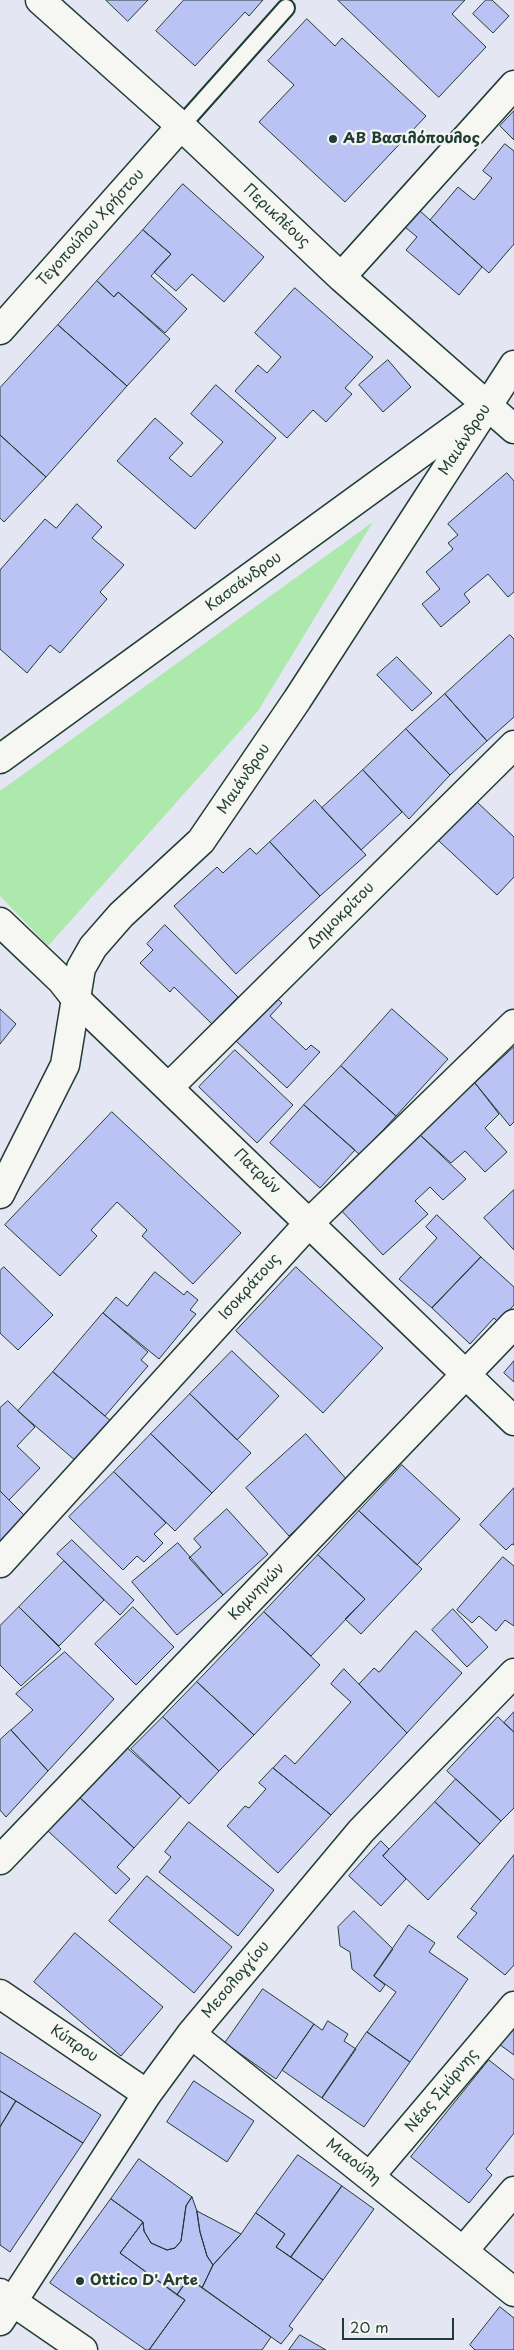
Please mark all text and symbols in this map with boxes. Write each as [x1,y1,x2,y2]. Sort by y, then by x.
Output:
place label: ΑΒ Βασιλόπουλος [343,130,480,148]
marker: ΑΒ Βασιλόπουλος [327,133,339,145]
street label: Τεγοπούλου Χρήστου [34,166,148,290]
street label: Περικλέους [239,181,313,251]
street label: Μαιάνδρου [435,401,495,479]
street label: Κασσάνδρου [203,549,285,615]
street label: Μαιάνδρου [214,740,274,818]
street label: Δημοκρίτου [304,879,378,953]
street label: Πατρών [230,1145,284,1199]
street label: Ισοκράτους [216,1250,284,1324]
street label: Κομνηνών [225,1560,289,1624]
street label: Μεσολογγίου [199,1938,273,2022]
street label: Κύπρου [47,2022,101,2066]
street label: Νέας Σμύρνης [402,2046,482,2136]
street label: Μιαούλη [322,2135,384,2189]
place label: Ottico D' Arte [90,2272,198,2290]
marker: Ottico D' Arte [74,2275,86,2287]
scale bar [344,2308,456,2340]
text: 20 m [350,2315,389,2338]

